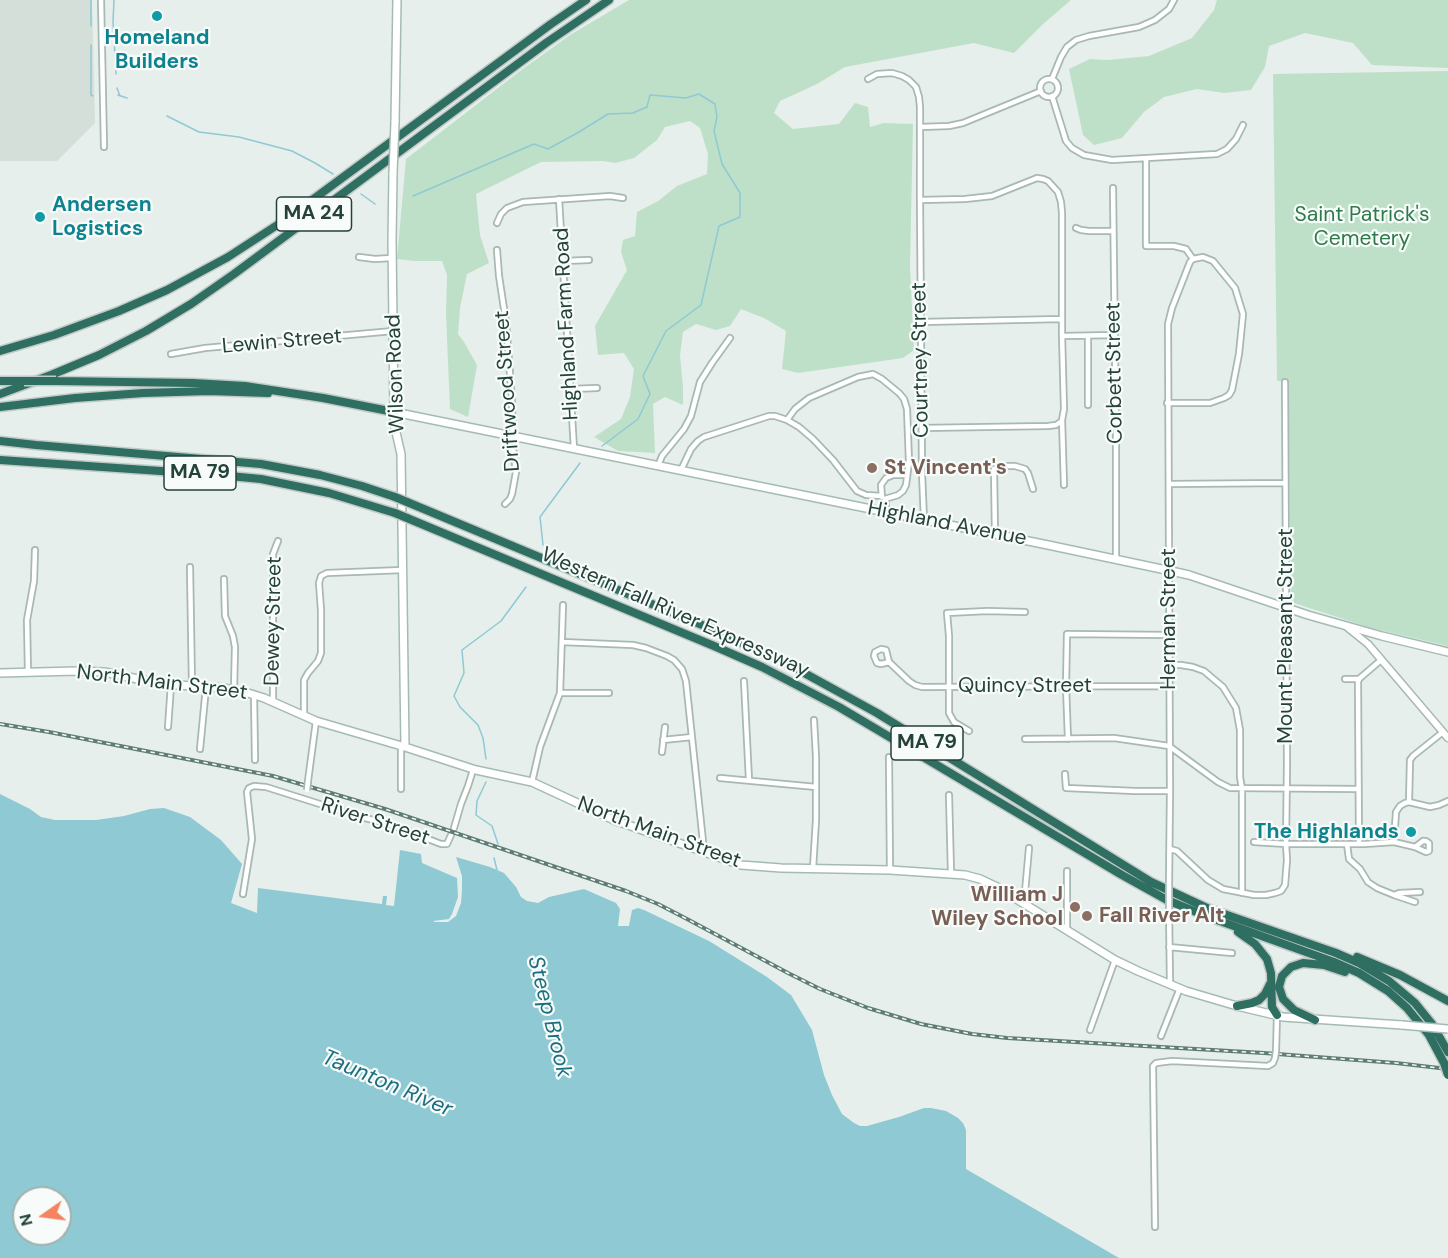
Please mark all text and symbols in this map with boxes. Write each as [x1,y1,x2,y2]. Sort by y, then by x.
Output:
marker: Homeland Builders [150,9,164,23]
place label: Homeland Builders [105,25,209,75]
place label: Andersen Logistics [52,192,152,242]
road number: MA 24 [276,197,352,231]
park label: Saint Patrick's Cemetery [1295,202,1429,252]
marker: Andersen Logistics [33,210,47,224]
street label: Highland Farm Road [549,227,585,421]
street label: Courtney Street [907,282,935,438]
street label: Corbett Street [1101,302,1129,444]
street label: Driftwood Street [490,310,526,472]
street label: Wilson Road [381,314,411,434]
street label: Lewin Street [221,324,343,360]
place label: St Vincent's [884,455,1007,481]
road number: MA 79 [164,456,236,490]
marker: St Vincent's [865,461,879,475]
street label: Highland Avenue [865,496,1029,552]
street label: Mount Pleasant Street [1273,528,1299,744]
street label: Western Fall River Expressway [537,542,813,684]
street label: Herman Street [1156,548,1182,690]
street label: Dewey Street [260,556,288,686]
street label: North Main Street [75,660,249,706]
street label: Quincy Street [958,673,1092,699]
road number: MA 79 [891,726,963,760]
street label: North Main Street [574,792,744,874]
street label: River Street [317,793,433,851]
place label: The Highlands [1254,819,1399,845]
marker: The Highlands [1404,825,1418,839]
place label: William J Wiley School [931,882,1063,932]
marker: William J Wiley School [1068,900,1082,914]
place label: Fall River Alt [1099,903,1224,929]
marker: Fall River Alt [1080,909,1094,923]
water label: Steep Brook [521,953,577,1081]
water label: Taunton River [318,1045,456,1123]
north arrow [12,1186,72,1246]
text: N [14,1212,38,1228]

